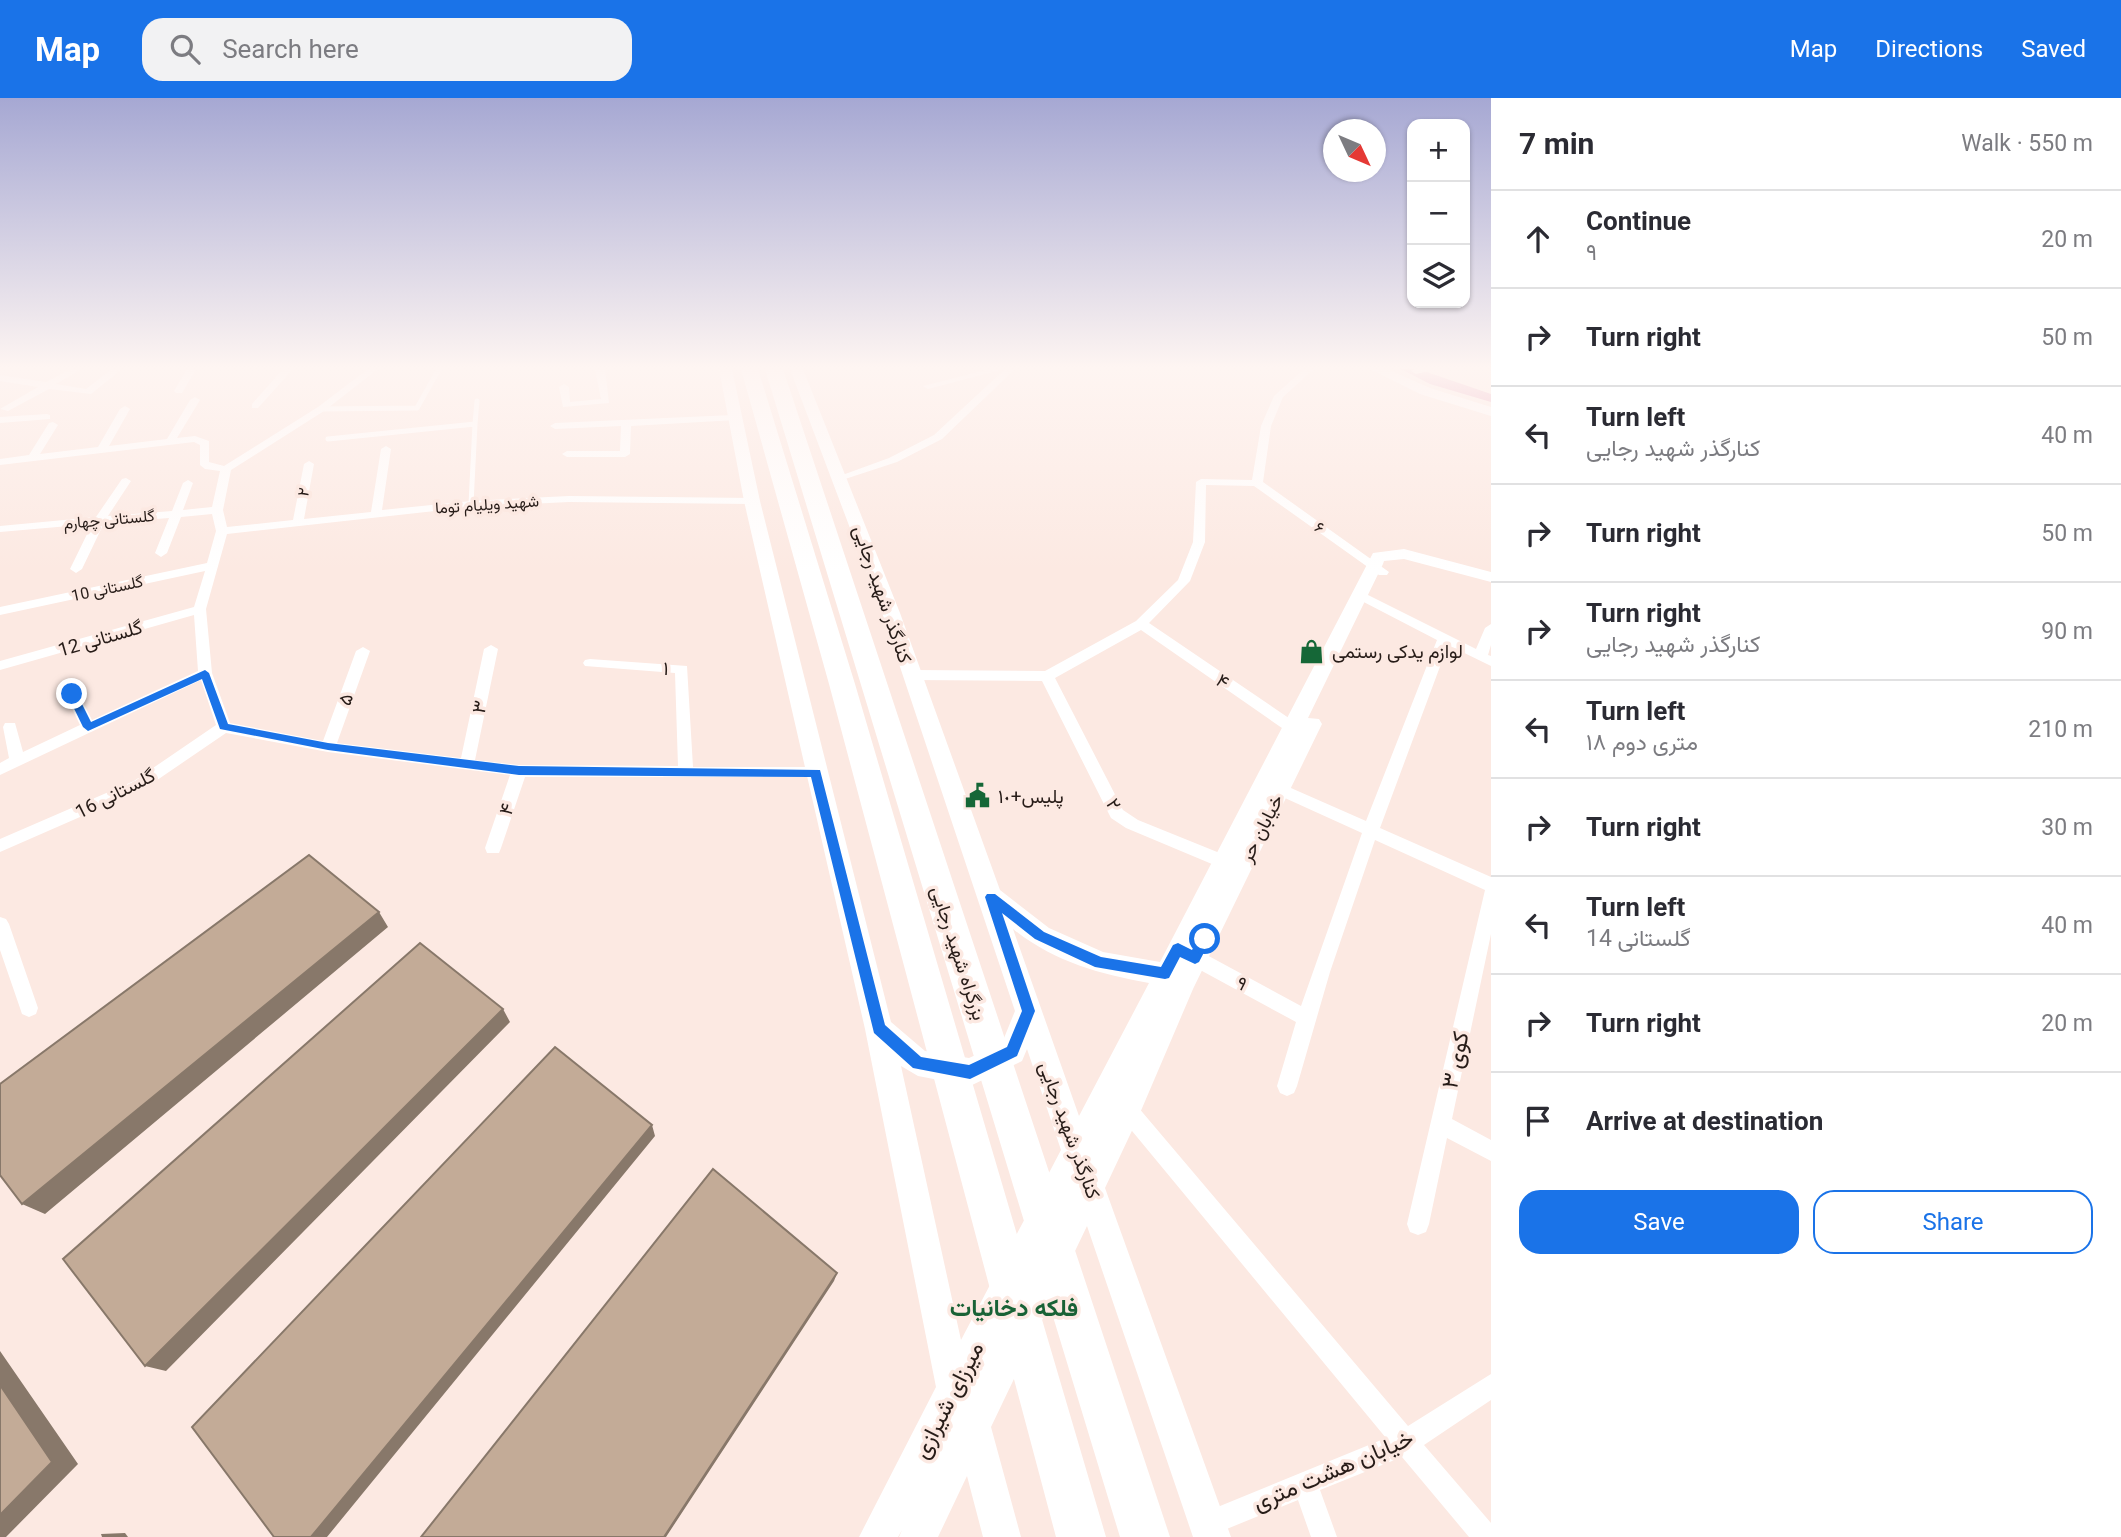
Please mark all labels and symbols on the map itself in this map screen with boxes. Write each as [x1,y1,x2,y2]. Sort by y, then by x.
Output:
north arrow [1323,119,1386,182]
street label: ۲ [293,486,314,498]
street label: شهید ویلیام توما [434,491,540,519]
street label: گلستانی چهارم [63,506,156,535]
street label: ۶ [1311,517,1329,538]
street label: کنارگذر شهید رجایی [848,522,917,666]
street label: گلستانی 10 [69,572,145,606]
street label: گلستانی 12 [55,615,145,661]
shop icon: لوازم یدکی رستمی [1298,637,1326,665]
place label: لوازم یدکی رستمی [1332,640,1463,664]
street label: ۱ [662,657,670,680]
street label: ۴ [1212,669,1234,694]
route end [56,678,87,709]
street label: ۵ [333,690,358,708]
street label: ۳ [467,699,492,716]
street label: گلستانی 16 [71,764,159,823]
public building icon: پلیس+١٠ [964,782,992,810]
place label: پلیس+١٠ [998,785,1064,810]
street label: خیابان حر [1234,791,1288,867]
street label: ۲ [1101,794,1126,814]
street label: ۴ [494,800,519,818]
street label: بزرگراه شهید رجایی [926,883,991,1023]
route start [1189,923,1220,954]
street label: ۹ [1232,971,1251,996]
street label: کوی ۳ [1436,1029,1476,1091]
street label: کنارگذر شهید رجایی [1034,1059,1105,1202]
district label: فلکه دخانیات [950,1294,1078,1322]
street label: میرزای شیرازی [907,1337,990,1464]
street label: خیابان هشت متری [1249,1424,1418,1517]

